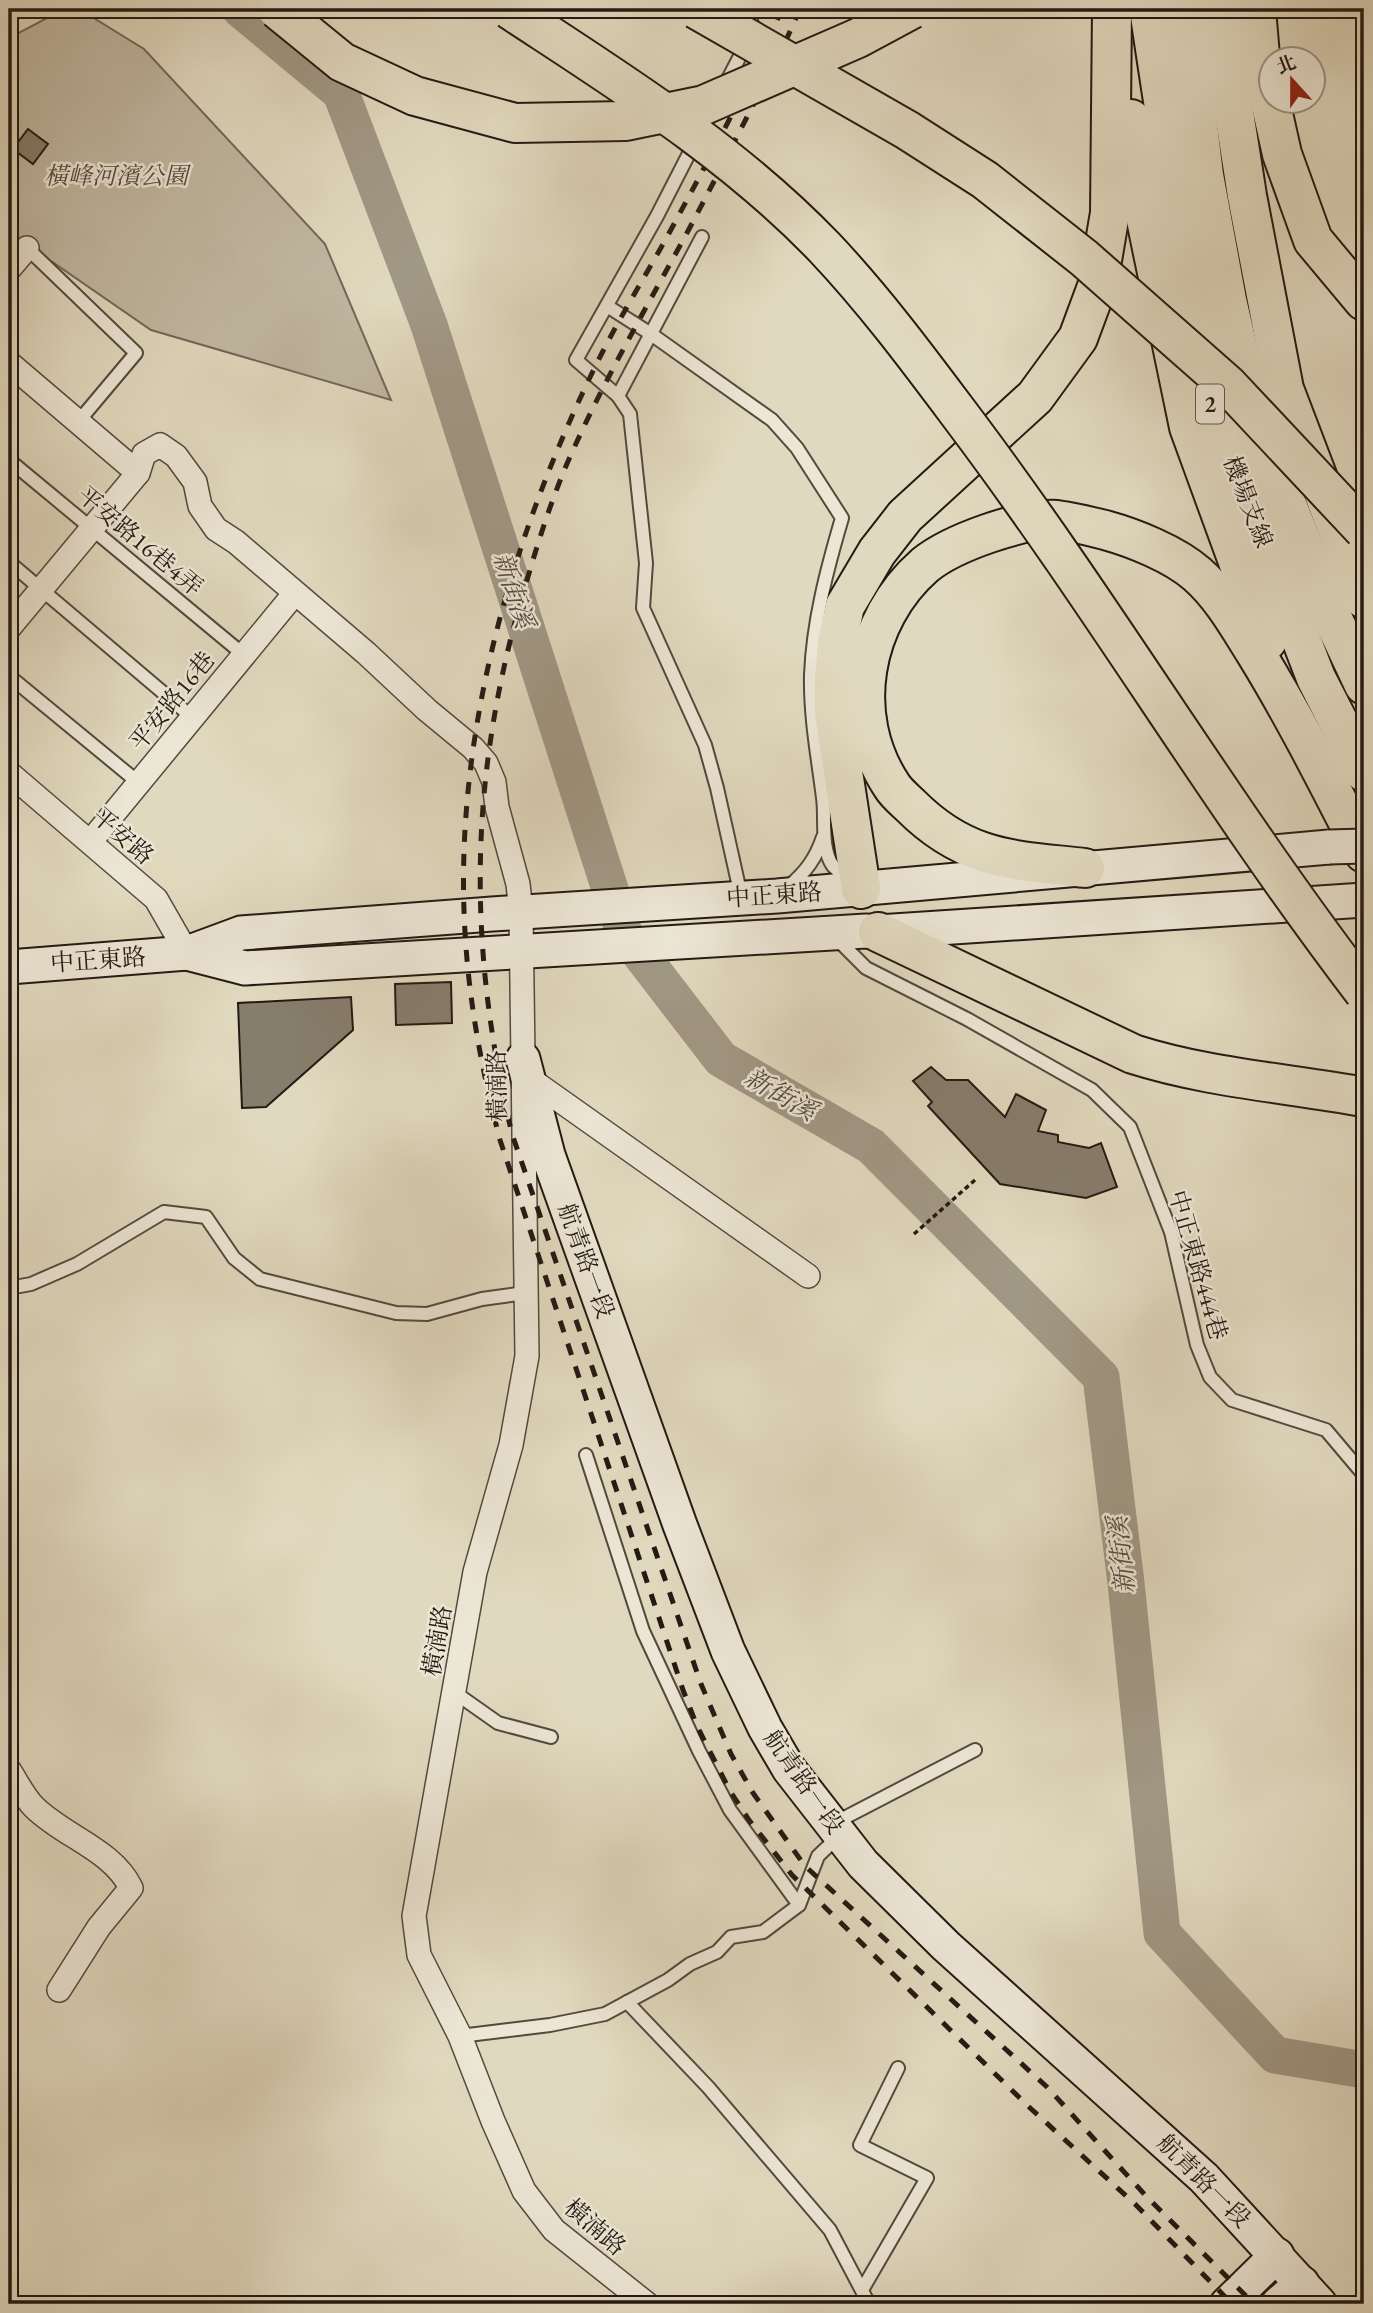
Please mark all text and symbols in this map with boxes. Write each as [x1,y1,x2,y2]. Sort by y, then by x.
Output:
north arrow [1258,46,1328,116]
text: 北 [1273,50,1299,80]
park label: 橫峰河濱公園 [44,160,192,191]
road number: 2 [1196,384,1224,424]
street label: 機場支線 [1217,451,1280,552]
street label: 平安路16巷4弄 [71,479,209,602]
water label: 新街溪 [486,548,543,635]
street label: 平安路16巷 [122,645,221,757]
street label: 平安路 [86,800,161,871]
street label: 中正東路 [725,876,823,913]
street label: 中正東路 [49,941,147,978]
street label: 橫湳路 [480,1050,513,1122]
water label: 新街溪 [739,1060,826,1130]
street label: 中正東路444巷 [1162,1186,1235,1343]
street label: 航青路一段 [551,1199,622,1323]
water label: 新街溪 [1100,1511,1142,1596]
street label: 橫湳路 [415,1603,458,1679]
street label: 航青路一段 [757,1724,852,1840]
street label: 航青路一段 [1151,2127,1258,2234]
street label: 橫湳路 [558,2191,633,2262]

